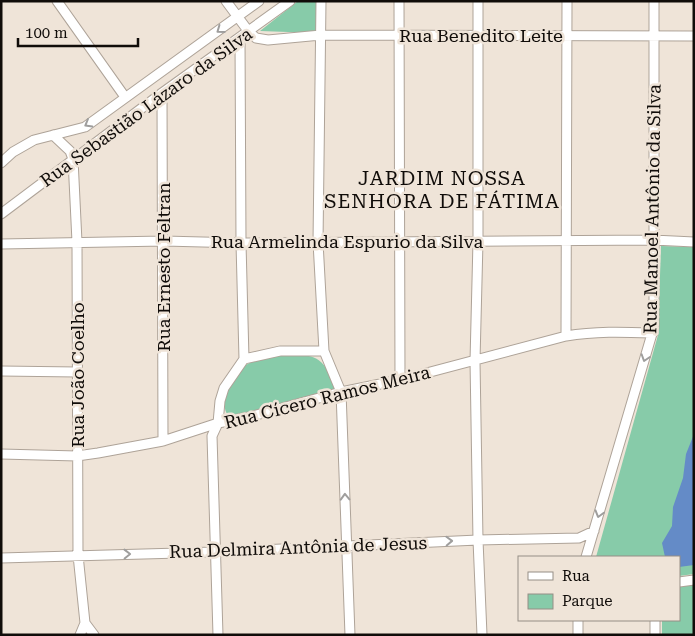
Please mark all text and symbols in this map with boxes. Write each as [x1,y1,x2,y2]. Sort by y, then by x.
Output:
scale bar [18,15,138,47]
street label: Rua Sebastião Lázaro da Silva [36,23,256,191]
text: 100 m [25,24,68,42]
one-way arrow [216,24,226,33]
street label: Rua Benedito Leite [399,25,563,46]
street label: Rua Manoel Antônio da Silva [639,84,665,334]
one-way arrow [84,118,93,128]
district label: JARDIM NOSSA SENHORA DE FÁTIMA [324,166,560,213]
street label: Rua Ernesto Feltran [153,182,174,352]
street label: Rua Armelinda Espurio da Silva [211,231,484,252]
street label: Rua João Coelho [67,302,88,448]
one-way arrow [640,353,650,361]
street label: Rua Cícero Ramos Meira [222,361,432,433]
one-way arrow [340,492,351,500]
one-way arrow [594,509,604,517]
street label: Rua Delmira Antônia de Jesus [169,532,427,562]
one-way arrow [445,536,453,547]
one-way arrow [123,548,131,559]
legend [518,556,680,621]
text: Rua [562,567,590,585]
text: Parque [562,592,613,610]

